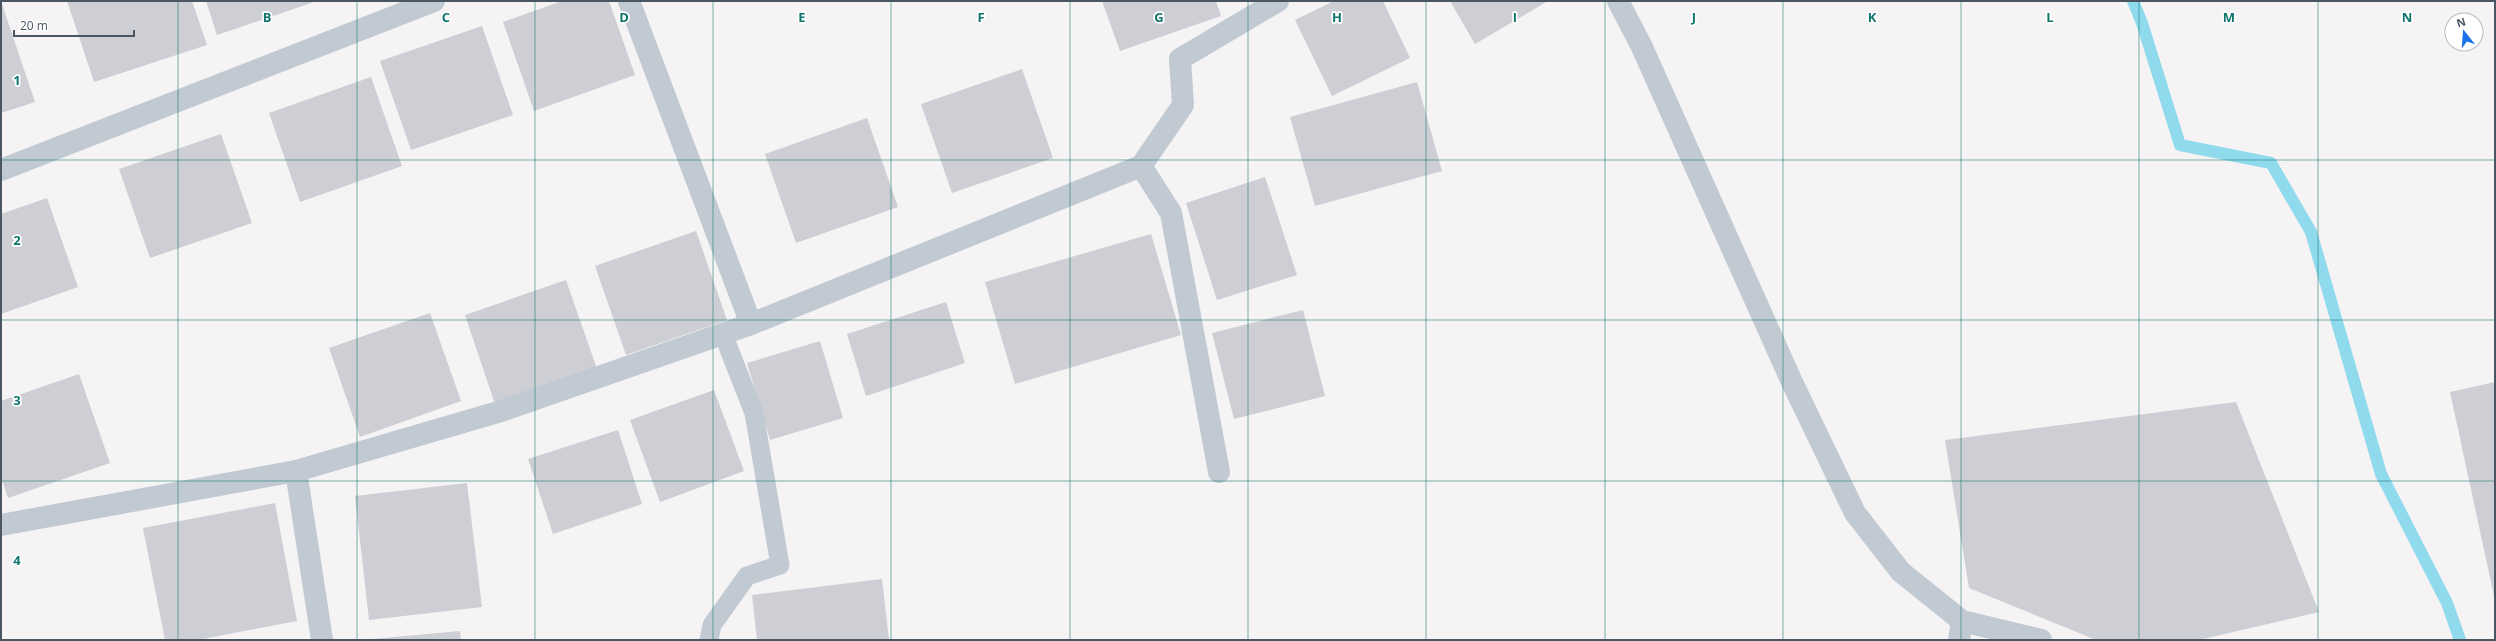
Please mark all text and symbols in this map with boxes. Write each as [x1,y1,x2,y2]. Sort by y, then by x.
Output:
text: B [263,8,272,26]
text: C [442,8,450,26]
text: D [619,8,629,26]
text: E [798,8,806,26]
text: F [977,8,985,26]
text: G [1154,8,1164,26]
text: H [1332,8,1342,26]
text: I [1513,8,1517,26]
text: J [1691,8,1696,26]
text: K [1868,8,1877,26]
text: L [2046,8,2054,26]
text: M [2223,8,2235,26]
text: N [2402,8,2412,26]
scale bar [14,12,134,38]
north arrow [2444,12,2484,52]
text: N [2454,13,2467,30]
text: 20 m [20,17,48,34]
text: 1 [13,71,21,89]
text: 2 [13,231,21,249]
text: 3 [13,391,21,409]
text: 4 [13,551,21,569]

